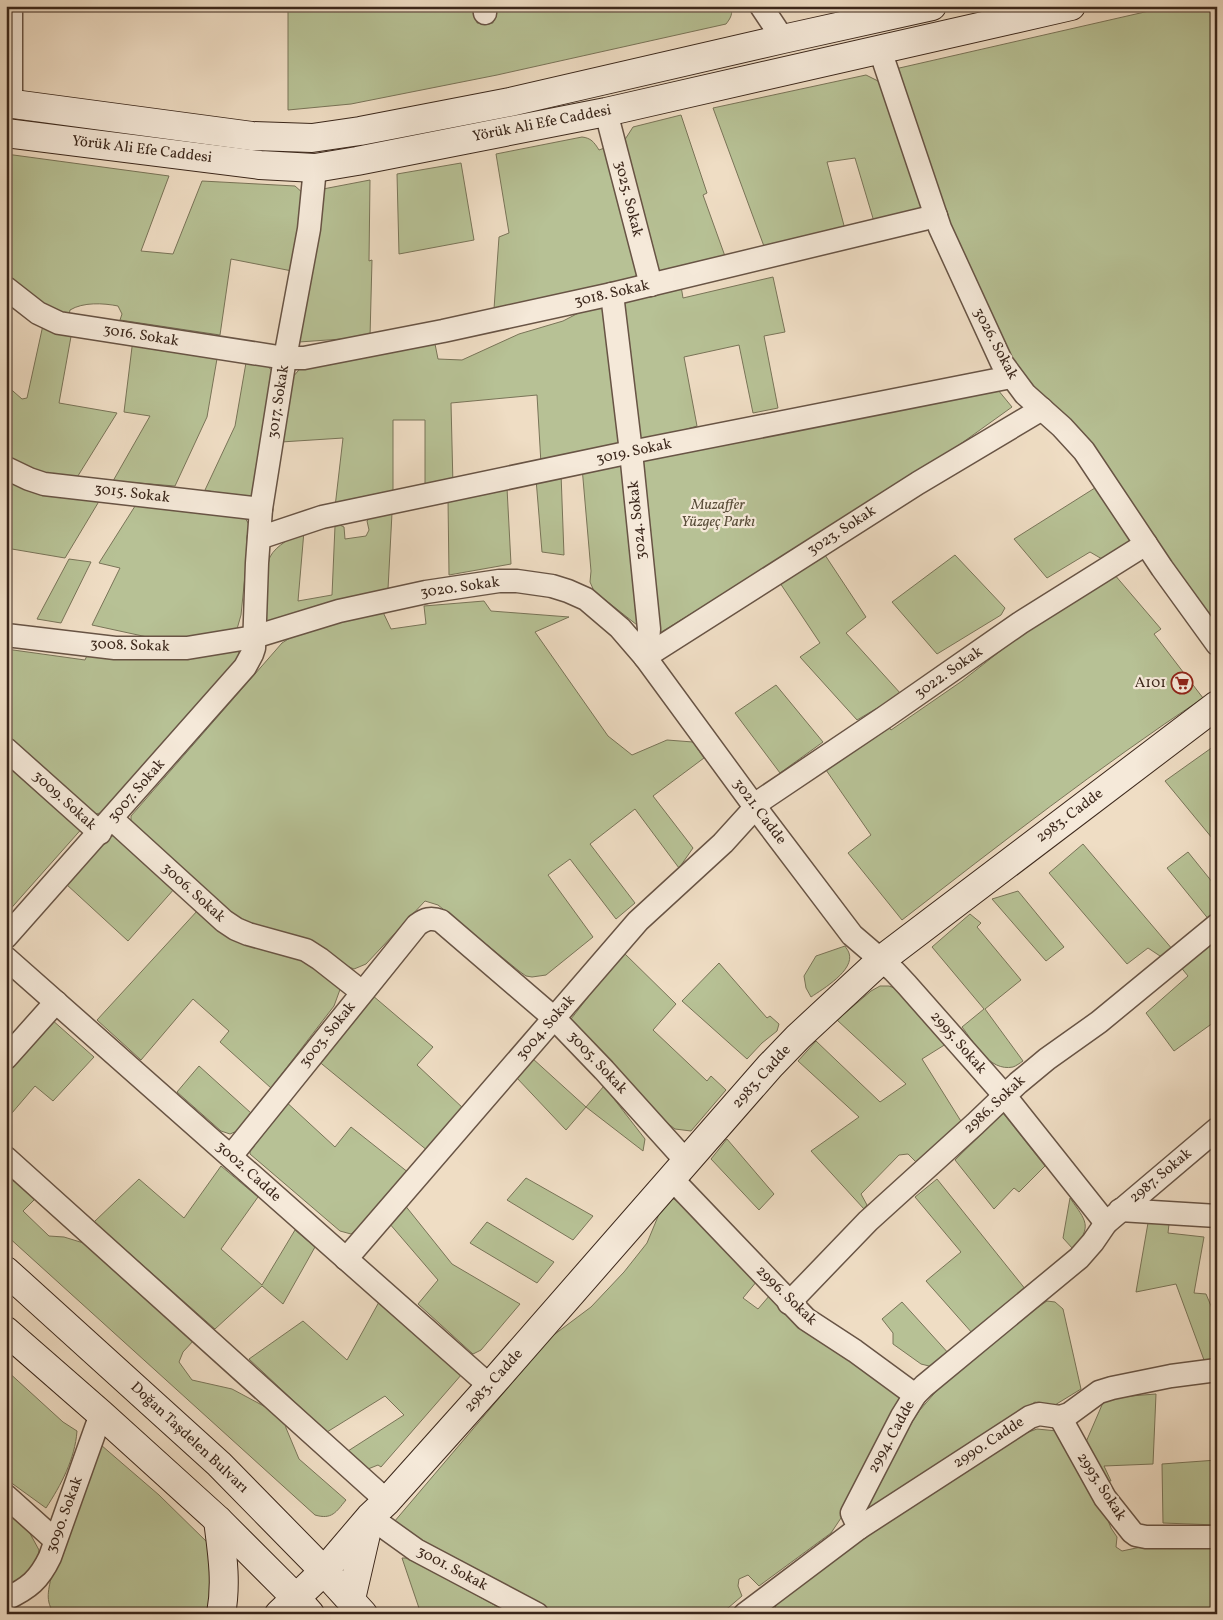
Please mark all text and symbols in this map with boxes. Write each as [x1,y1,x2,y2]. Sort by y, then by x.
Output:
street label: Yörük Ali Efe Caddesi [471,100,613,148]
street label: Yörük Ali Efe Caddesi [71,131,213,169]
street label: 3025. Sokak [608,159,648,239]
street label: 3018. Sokak [572,275,652,313]
street label: 3026. Sokak [967,304,1023,384]
street label: 3016. Sokak [102,320,180,352]
street label: 3017. Sokak [263,364,295,440]
street label: 3019. Sokak [594,434,674,470]
street label: 3015. Sokak [93,479,171,509]
street label: 3024. Sokak [623,479,653,561]
park label: Muzaffer Yüzgeç Parkı [681,495,755,533]
street label: 3023. Sokak [803,501,881,561]
street label: 3020. Sokak [419,572,501,604]
street label: 3008. Sokak [90,634,170,658]
street label: 3022. Sokak [911,642,987,704]
supermarket icon: A101 [1170,671,1194,695]
place label: A101 [1135,673,1166,694]
street label: 3007. Sokak [103,755,171,827]
street label: 3009. Sokak [27,766,101,836]
street label: 3021. Cadde [727,774,791,850]
street label: 2983. Cadde [1032,784,1108,848]
street label: 3006. Sokak [156,858,230,928]
street label: 3004. Sokak [512,991,580,1065]
street label: 3003. Sokak [295,997,361,1073]
street label: 2995. Sokak [925,1007,991,1079]
street label: 3005. Sokak [562,1027,632,1099]
street label: 2983. Cadde [728,1041,796,1113]
street label: 2986. Sokak [960,1071,1030,1139]
street label: 3002. Cadde [211,1137,285,1207]
street label: 2987. Sokak [1125,1144,1197,1208]
street label: 2996. Sokak [751,1261,821,1331]
street label: 2983. Cadde [460,1345,528,1417]
street label: Doğan Taşdelen Bulvarı [125,1377,253,1499]
street label: 2994. Cadde [863,1397,921,1477]
street label: 2990. Cadde [949,1412,1029,1474]
street label: 2993. Sokak [1071,1449,1131,1525]
street label: 3090. Sokak [41,1474,89,1556]
street label: 3001. Sokak [413,1541,491,1597]

